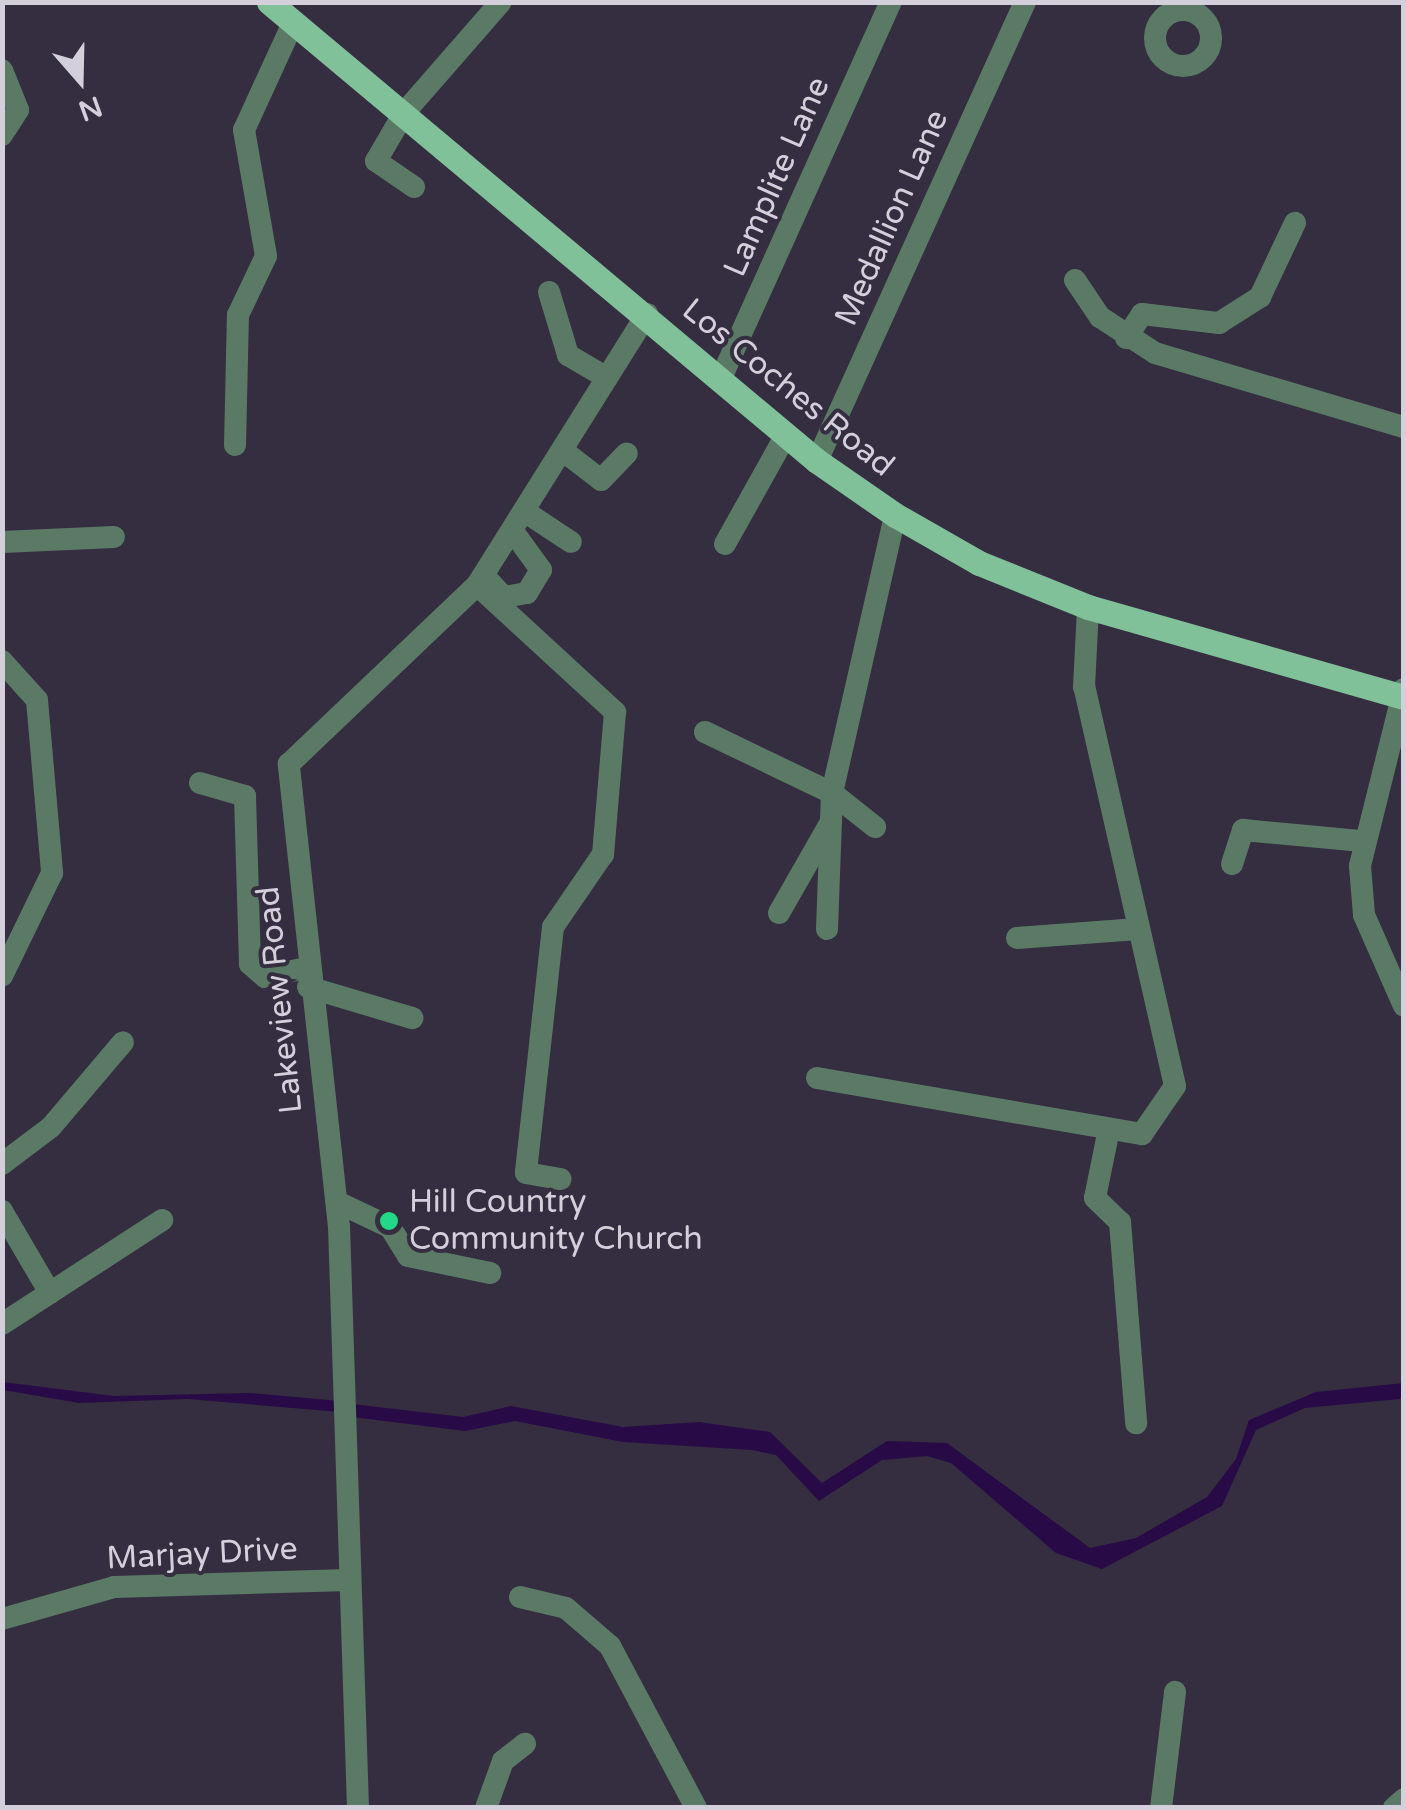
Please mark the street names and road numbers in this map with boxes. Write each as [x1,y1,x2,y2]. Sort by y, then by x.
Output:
street label: Lamplite Lane [716,71,838,283]
street label: Medallion Lane [827,104,957,332]
street label: Los Coches Road [674,291,902,485]
street label: Lakeview Road [249,884,311,1116]
street label: Marjay Drive [105,1530,299,1578]

